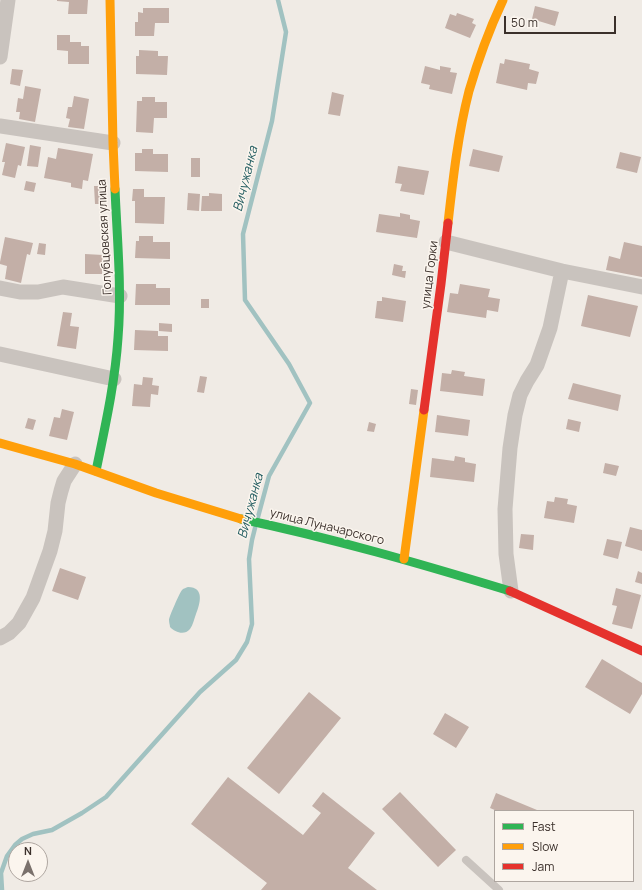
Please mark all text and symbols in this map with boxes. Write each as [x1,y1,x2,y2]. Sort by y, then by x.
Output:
scale bar [506,8,618,34]
text: 50 m [511,14,538,31]
water label: Вичужанка [230,145,262,213]
street label: Голубцовская улица [95,179,115,295]
street label: улица Горки [419,240,441,310]
water label: Вичужанка [235,472,267,540]
street label: улица Луначарского [268,506,386,548]
legend [494,810,634,882]
text: Fast [532,818,556,835]
text: Slow [532,838,558,855]
north arrow [8,842,48,882]
text: N [24,843,32,858]
text: Jam [532,858,554,875]

